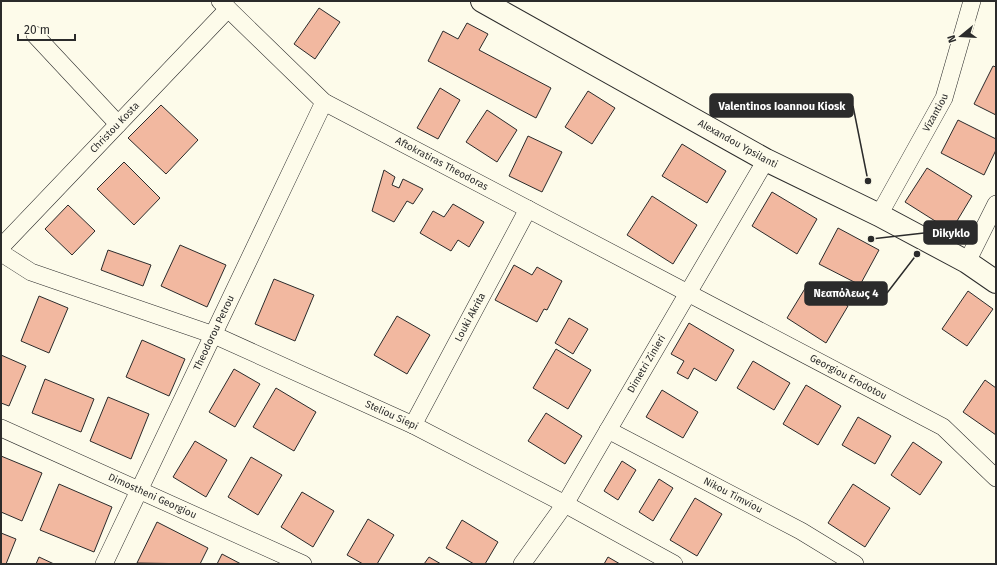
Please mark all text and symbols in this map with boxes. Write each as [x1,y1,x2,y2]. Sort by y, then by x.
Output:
scale bar [18,16,75,42]
north arrow [941,16,981,56]
text: 20 m [24,23,50,37]
text: N [945,33,959,44]
street label: Vizantiou [920,92,951,134]
callout: Valentinos Ioannou Kiosk [710,94,853,117]
street label: Christou Kosta [88,100,142,156]
text: Valentinos Ioannou Kiosk [718,100,846,113]
street label: Alexandou Ypsilanti [696,117,780,171]
street label: Aftokratiras Theodoras [393,135,490,193]
callout: Dikyklo [924,221,977,244]
text: Dikyklo [932,227,970,240]
callout: Νεαπόλεως 4 [805,282,887,305]
text: Νεαπόλεως 4 [813,287,879,300]
street label: Louki Akrita [452,291,488,344]
street label: Theodorou Petrou [191,293,237,372]
street label: Dimetri Zinieri [625,333,668,395]
street label: Georgiou Erodotou [808,352,889,402]
street label: Steliou Siepi [363,398,420,433]
street label: Dimostheni Georgiou [106,471,198,521]
street label: Nikou Timviou [701,475,764,516]

